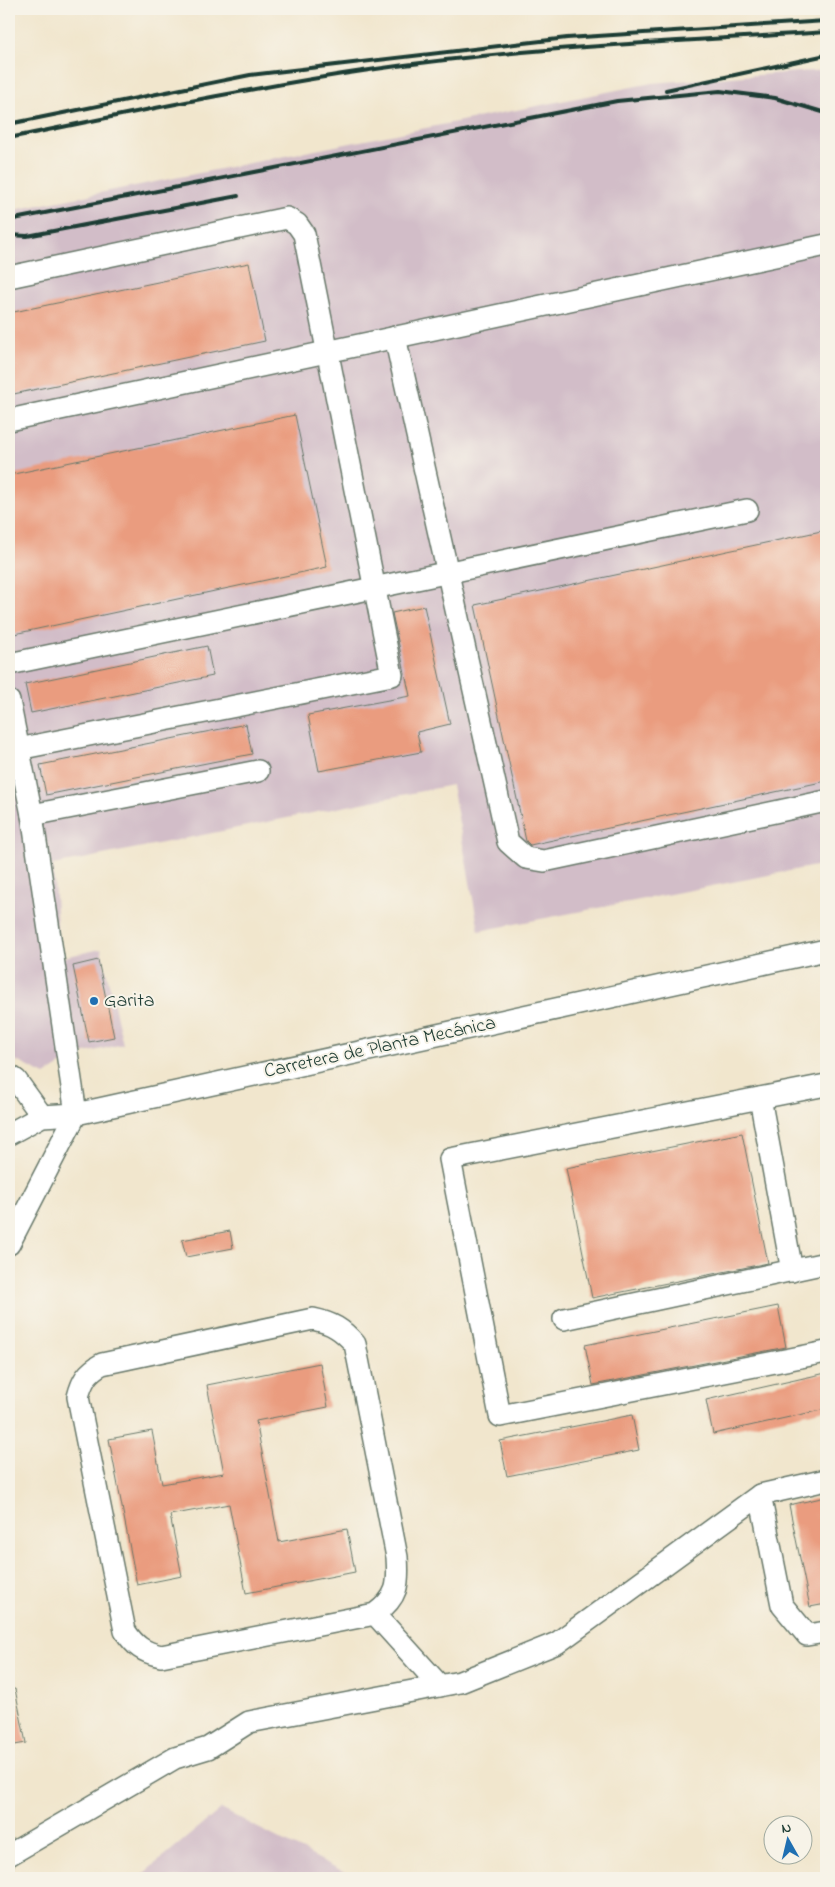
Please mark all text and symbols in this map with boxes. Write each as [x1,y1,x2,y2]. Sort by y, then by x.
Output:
place label: Garita [104,987,155,1016]
marker: Garita [88,995,100,1007]
street label: Carretera de Planta Mecánica [261,1009,499,1087]
north arrow [762,1814,812,1864]
text: N [780,1818,793,1840]

